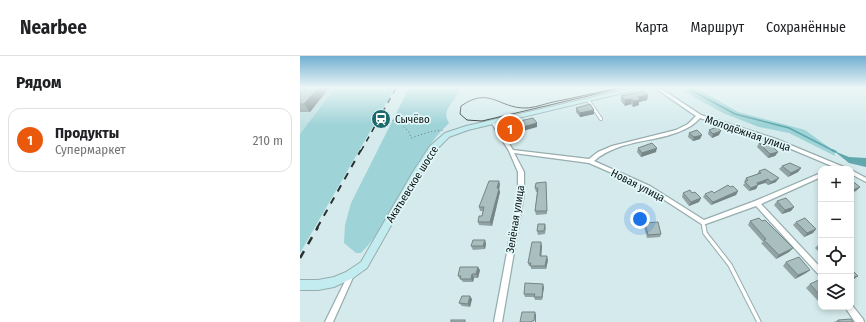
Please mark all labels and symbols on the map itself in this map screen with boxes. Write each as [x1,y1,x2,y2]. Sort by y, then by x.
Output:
station icon: Сычёво [370,108,392,130]
place label: Сычёво [395,113,430,126]
street label: Молодёжная улица [703,113,792,154]
pin: 1 [497,114,523,144]
street label: Акатьевское шоссе [384,143,441,225]
street label: Новая улица [609,166,667,205]
street label: Зелёная улица [504,184,527,254]
your location [630,209,650,229]

